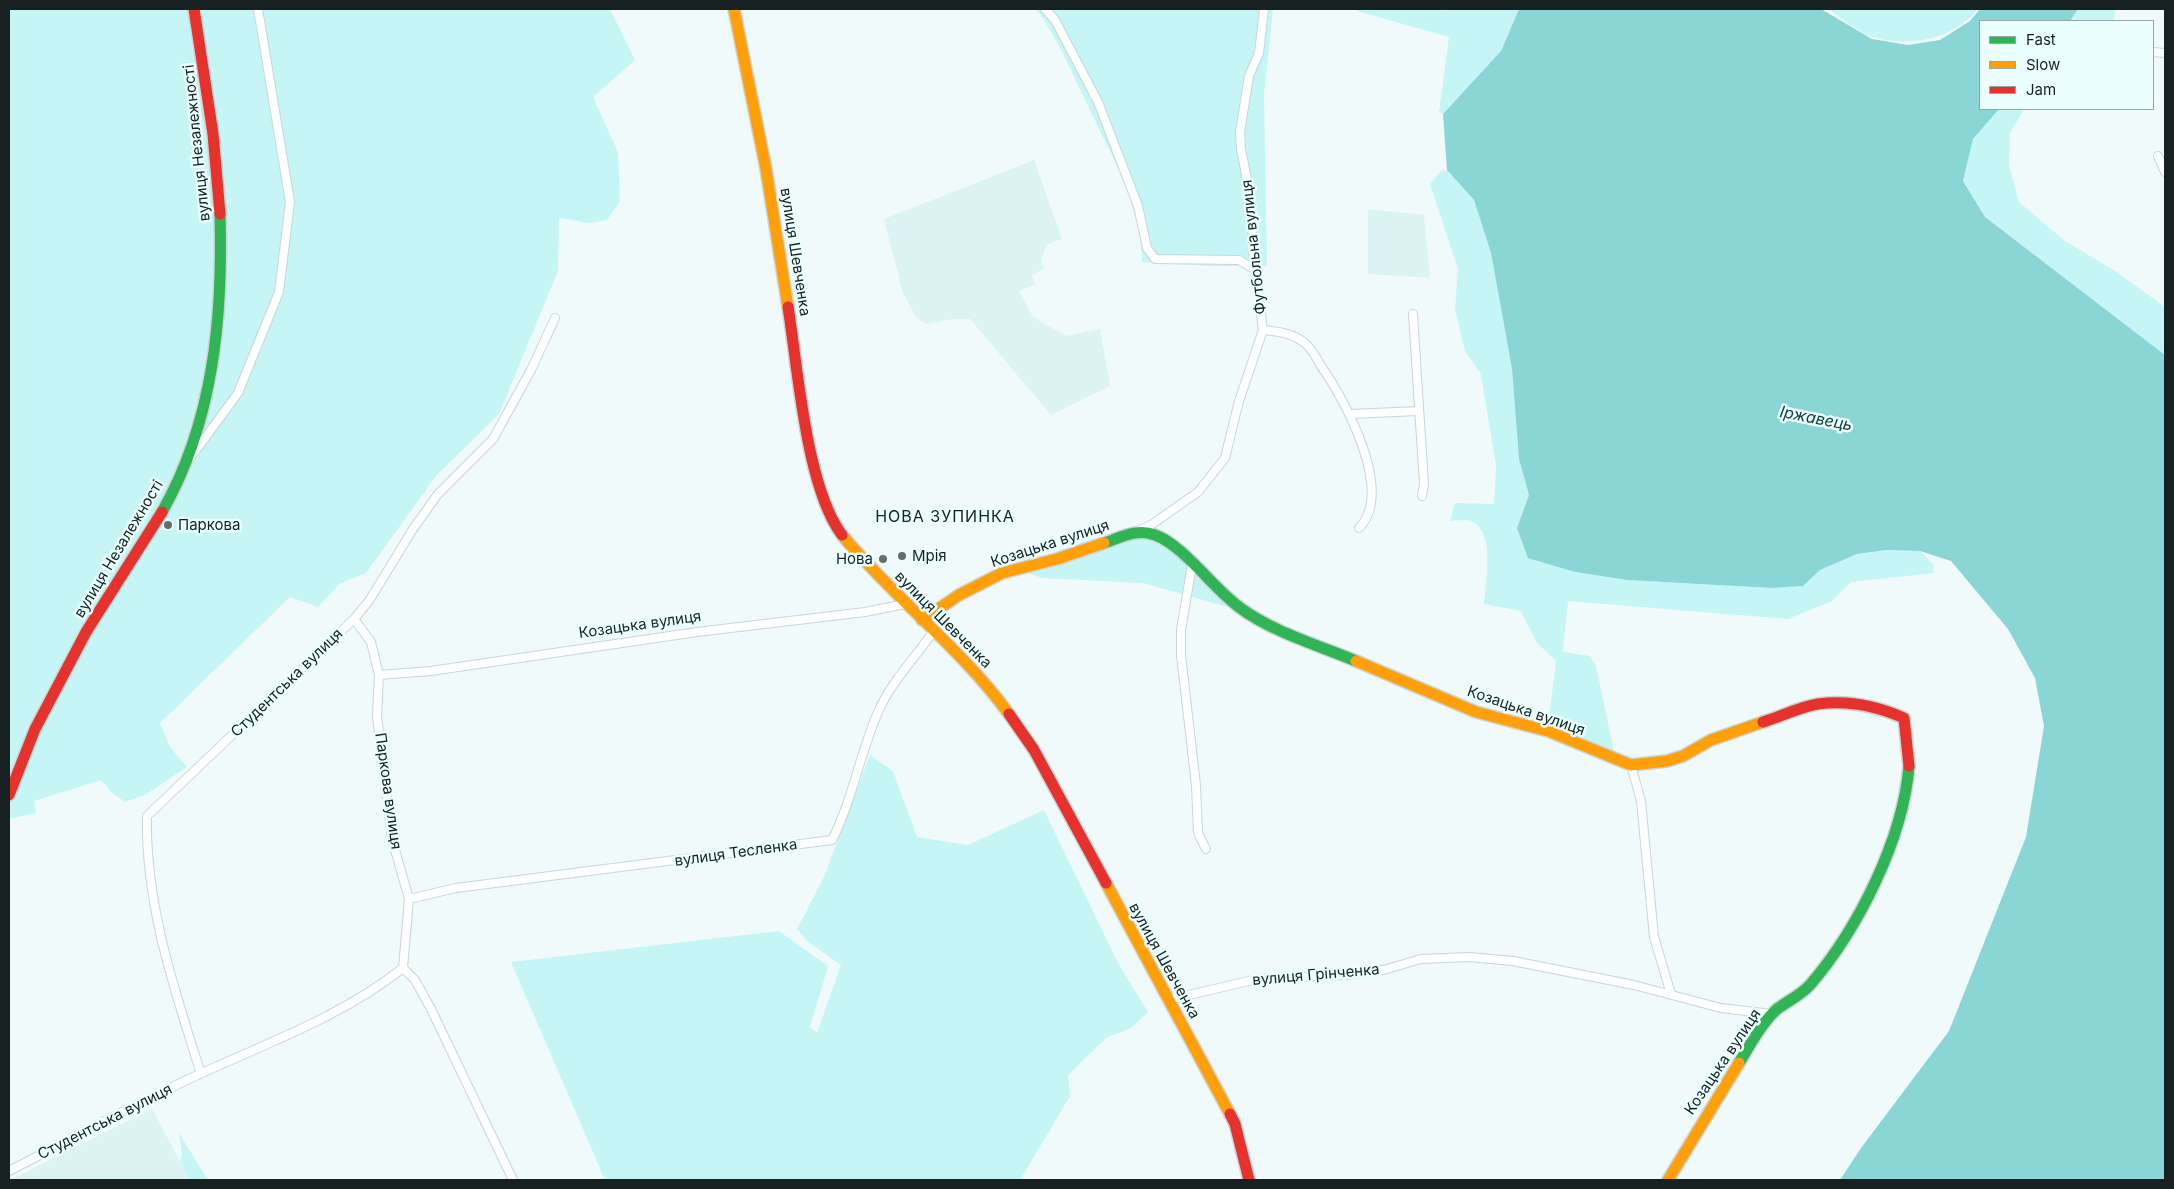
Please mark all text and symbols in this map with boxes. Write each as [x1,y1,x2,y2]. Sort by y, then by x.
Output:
legend [1979,20,2154,110]
text: Fast [2026,30,2056,49]
text: Slow [2026,55,2060,74]
street label: вулиця Незалежності [180,64,214,222]
text: Jam [2026,80,2056,99]
street label: Футбольна вулиця [1238,179,1270,315]
street label: вулиця Шевченка [776,187,814,317]
water label: Іржавець [1778,403,1854,435]
street label: вулиця Незалежності [71,477,167,621]
district label: НОВА ЗУПИНКА [874,507,1016,527]
place label: Паркова [178,516,240,534]
street label: Козацька вулиця [989,516,1111,572]
marker: Паркова [162,519,174,531]
place label: Мрія [912,547,947,565]
place label: Нова [836,550,873,568]
marker: Мрія [896,550,908,562]
marker: Нова [877,553,889,565]
street label: вулиця Шевченка [891,568,995,672]
street label: Козацька вулиця [578,607,702,643]
street label: Студентська вулиця [227,625,347,741]
street label: Козацька вулиця [1465,682,1587,740]
street label: Паркова вулиця [371,731,405,851]
street label: вулиця Тесленка [673,835,799,871]
street label: вулиця Шевченка [1125,900,1203,1022]
street label: вулиця Грінченка [1252,960,1380,990]
street label: Козацька вулиця [1681,1006,1765,1118]
street label: Студентська вулиця [35,1080,175,1164]

